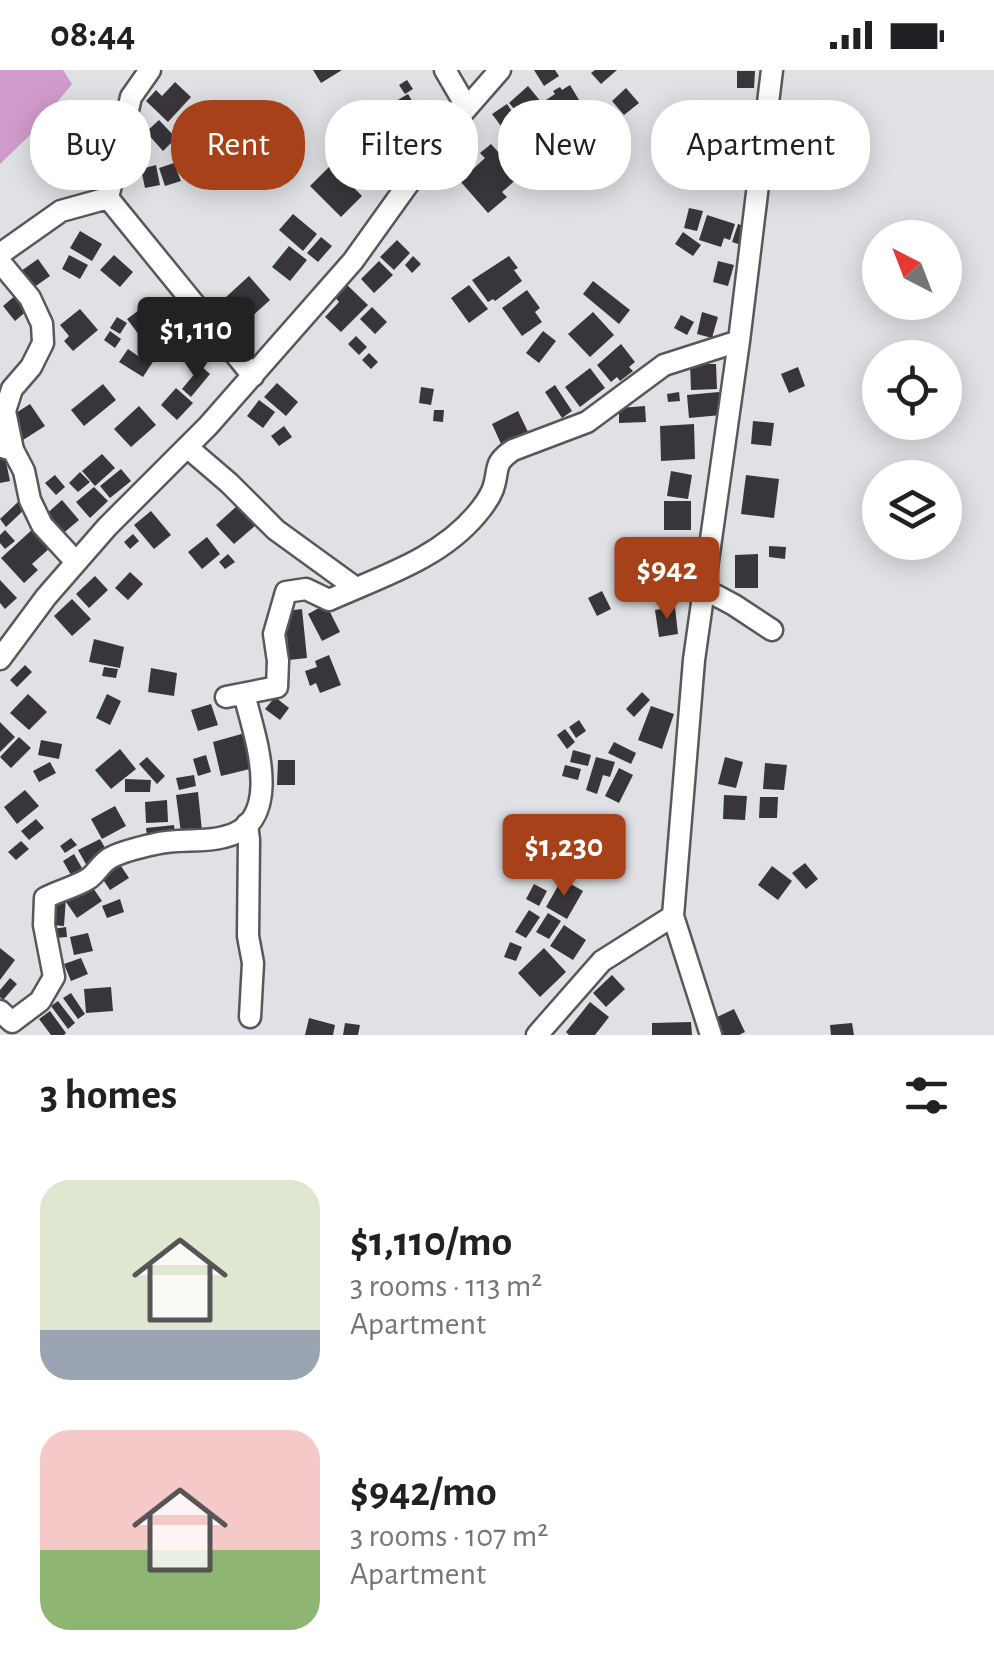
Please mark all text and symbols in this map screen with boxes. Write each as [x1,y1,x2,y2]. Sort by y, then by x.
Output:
text: 08:44 [50,16,135,54]
chip: Buy [30,100,151,190]
chip: Rent [171,100,305,190]
chip: Filters [325,100,478,190]
chip: New [498,100,631,190]
chip: Apartment [651,100,870,190]
north arrow [862,220,962,320]
map controls [862,220,962,560]
pin: $1,110 [115,297,277,382]
text: $1,110 [160,313,232,345]
button: locate [862,340,962,440]
button: layers [862,460,962,560]
pin: $942 [608,537,726,622]
text: $942 [636,553,698,585]
pin: $1,230 [483,814,645,899]
text: $1,230 [525,830,603,862]
icon: filters [899,1068,954,1123]
text: 3 homes [40,1074,177,1116]
icon: home [120,1220,240,1340]
text: $1,110/mo [350,1221,512,1263]
text: 3 rooms · 113 m² [350,1270,542,1302]
text: Apartment [350,1308,486,1340]
icon: home [120,1470,240,1590]
text: $942/mo [350,1471,497,1513]
text: 3 rooms · 107 m² [350,1520,549,1552]
text: Apartment [350,1558,486,1590]

